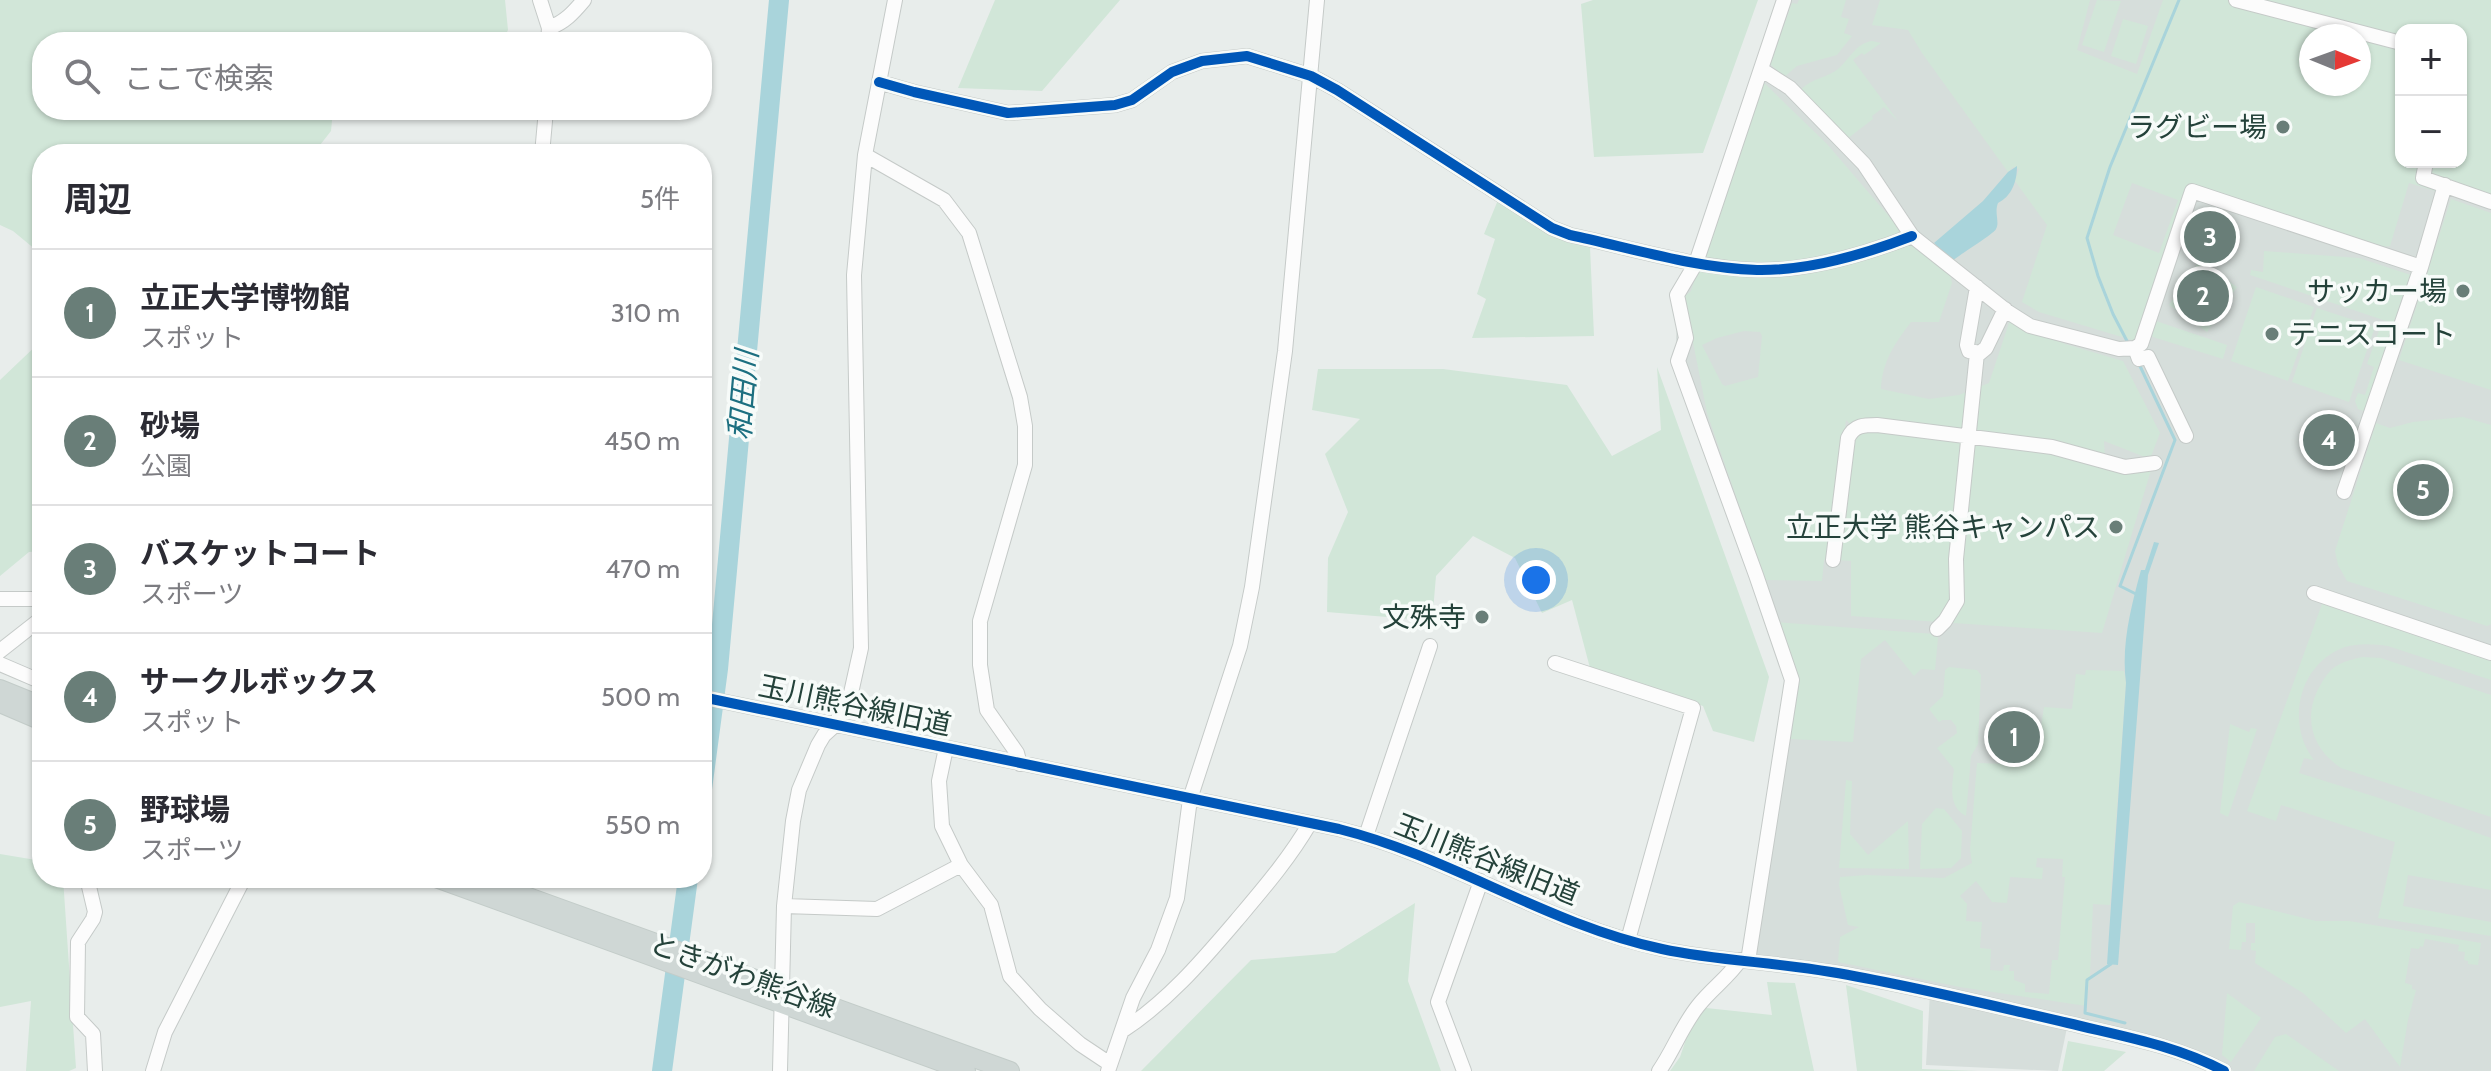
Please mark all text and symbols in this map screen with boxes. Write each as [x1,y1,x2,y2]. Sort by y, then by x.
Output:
north arrow [2299,24,2371,96]
map controls [2395,24,2467,168]
button: + [2395,24,2467,96]
search box [32,32,712,120]
icon: search [60,54,104,98]
text: ここで検索 [124,60,274,97]
button: − [2395,96,2467,168]
place label: ラグビー場 [2127,110,2267,144]
marker: ラグビー場 [2274,118,2292,136]
text: 周辺 [64,178,132,220]
text: 5件 [640,183,680,215]
pin: 3 [2184,207,2236,267]
pin: 2 [2177,266,2229,326]
place label: サッカー場 [2307,274,2447,308]
text: 立正大学博物館 [140,279,350,316]
marker: サッカー場 [2454,282,2472,300]
text: 1 [85,297,95,329]
text: 310 m [611,297,680,329]
place label: テニスコート [2288,317,2456,351]
text: スポット [140,322,244,354]
marker: テニスコート [2263,325,2281,343]
water label: 和田川 [721,346,766,441]
text: 砂場 [140,407,200,444]
pin: 4 [2303,410,2355,470]
text: 2 [83,425,97,457]
text: 450 m [604,425,680,457]
text: 公園 [140,450,192,482]
pin: 5 [2397,460,2449,520]
place label: 立正大学 熊谷キャンパス [1786,510,2100,544]
marker: 立正大学 熊谷キャンパス [2107,518,2125,536]
text: バスケットコート [140,535,380,572]
text: 3 [83,553,97,585]
text: 470 m [605,553,680,585]
your location [1516,560,1556,600]
text: スポーツ [140,578,243,610]
place label: 文殊寺 [1382,600,1466,634]
marker: 文殊寺 [1473,608,1491,626]
text: サークルボックス [140,663,378,700]
street label: 玉川熊谷線旧道 [756,668,954,742]
text: 4 [82,681,98,713]
text: 500 m [601,681,680,713]
text: スポット [140,706,244,738]
pin: 1 [1988,707,2040,767]
text: 野球場 [140,791,230,828]
street label: 玉川熊谷線旧道 [1390,807,1584,911]
text: 5 [83,809,97,841]
text: 550 m [605,809,680,841]
text: スポーツ [140,834,243,866]
street label: ときがわ熊谷線 [645,926,841,1024]

